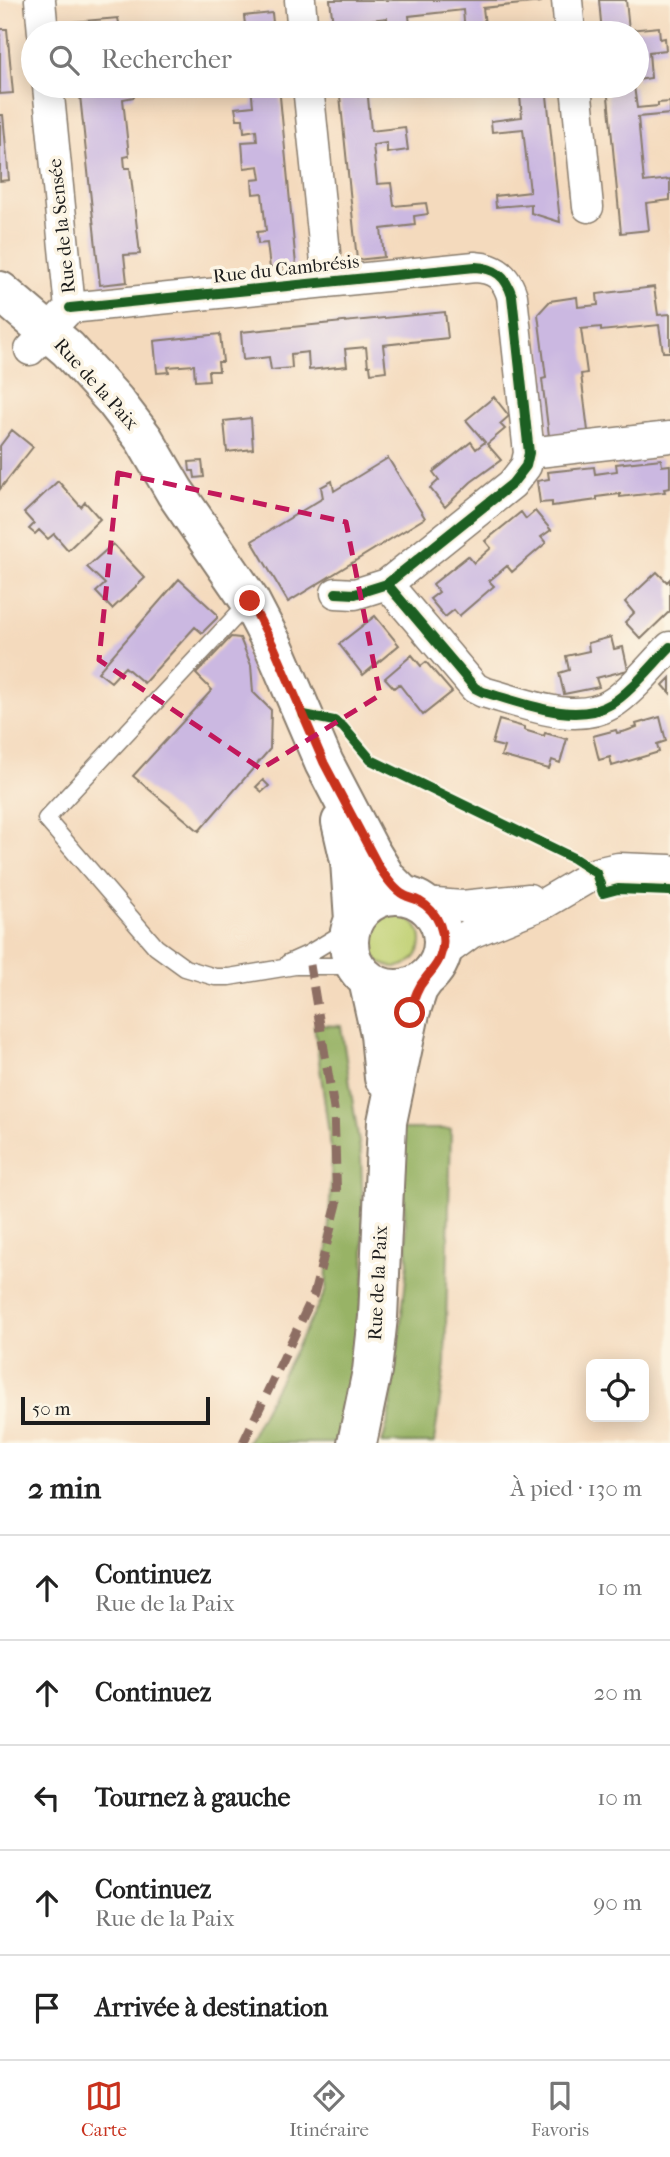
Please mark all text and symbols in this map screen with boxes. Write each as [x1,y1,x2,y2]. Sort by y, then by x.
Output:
search box [21,21,649,98]
icon: search [45,41,83,79]
text: Rechercher [101,44,232,75]
street label: Rue de la Sensée [44,157,80,295]
street label: Rue du Cambrésis [212,250,360,288]
street label: Rue de la Paix [49,334,143,434]
route end [234,585,265,616]
route start [394,997,425,1028]
street label: Rue de la Paix [364,1225,392,1341]
map controls [586,1359,649,1422]
button: locate [586,1359,649,1422]
scale bar [21,1394,210,1426]
text: 50 m [32,1398,71,1420]
text: 2 min [28,1471,101,1506]
text: À pied · 130 m [510,1475,642,1502]
text: Continuez [95,1559,211,1590]
icon: ahead [28,1569,66,1607]
text: 10 m [597,1574,642,1601]
text: Rue de la Paix [95,1590,234,1617]
icon: ahead [28,1674,66,1712]
text: Continuez [95,1677,211,1708]
text: 20 m [593,1679,642,1706]
icon: left [28,1779,66,1817]
text: Tournez à gauche [95,1782,290,1813]
text: 10 m [597,1784,642,1811]
text: Continuez [95,1874,211,1905]
icon: ahead [28,1884,66,1922]
text: 90 m [593,1889,642,1916]
text: Rue de la Paix [95,1905,234,1932]
icon: arrive [28,1989,66,2027]
text: Arrivée à destination [95,1992,328,2023]
tab: Carte [81,2077,127,2141]
tab: Itinéraire [289,2077,369,2141]
tab: Favoris [531,2077,589,2141]

